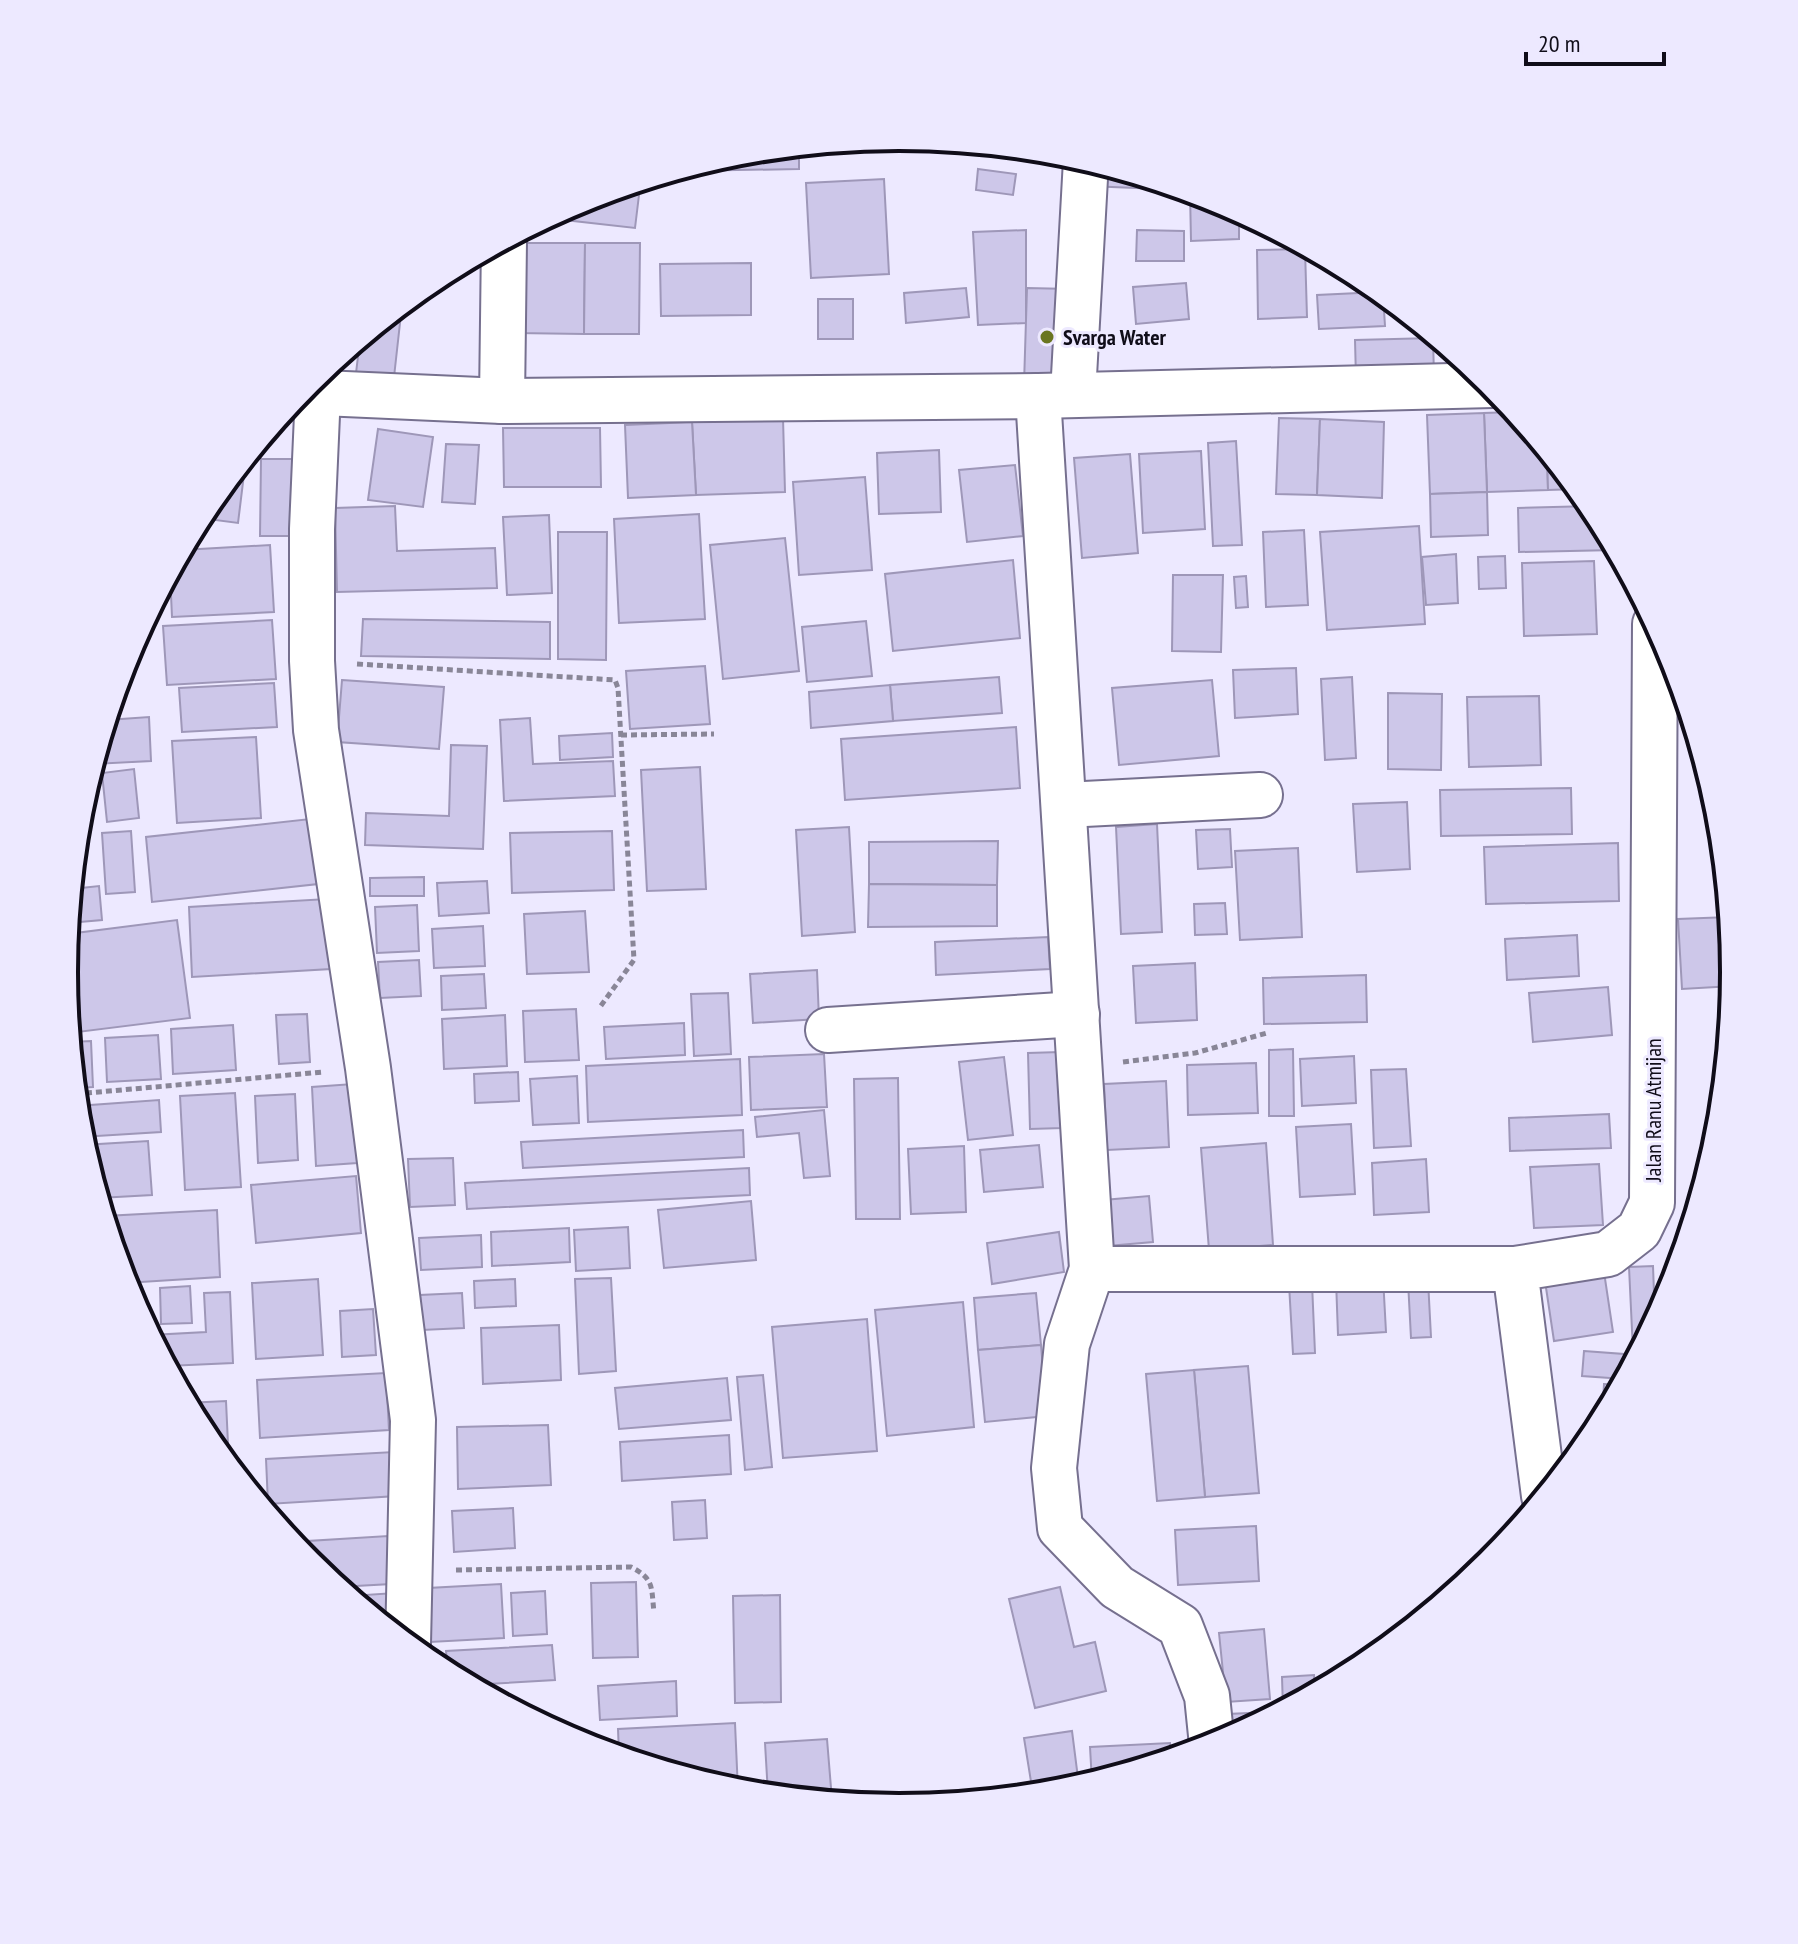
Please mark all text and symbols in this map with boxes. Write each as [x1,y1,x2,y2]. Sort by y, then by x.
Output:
scale bar [1526,16,1664,66]
text: 20 m [1538,28,1580,59]
place label: Svarga Water [1063,323,1167,351]
marker: Svarga Water [1038,328,1056,346]
street label: Jalan Ranu Atmijan [1639,1038,1667,1183]

